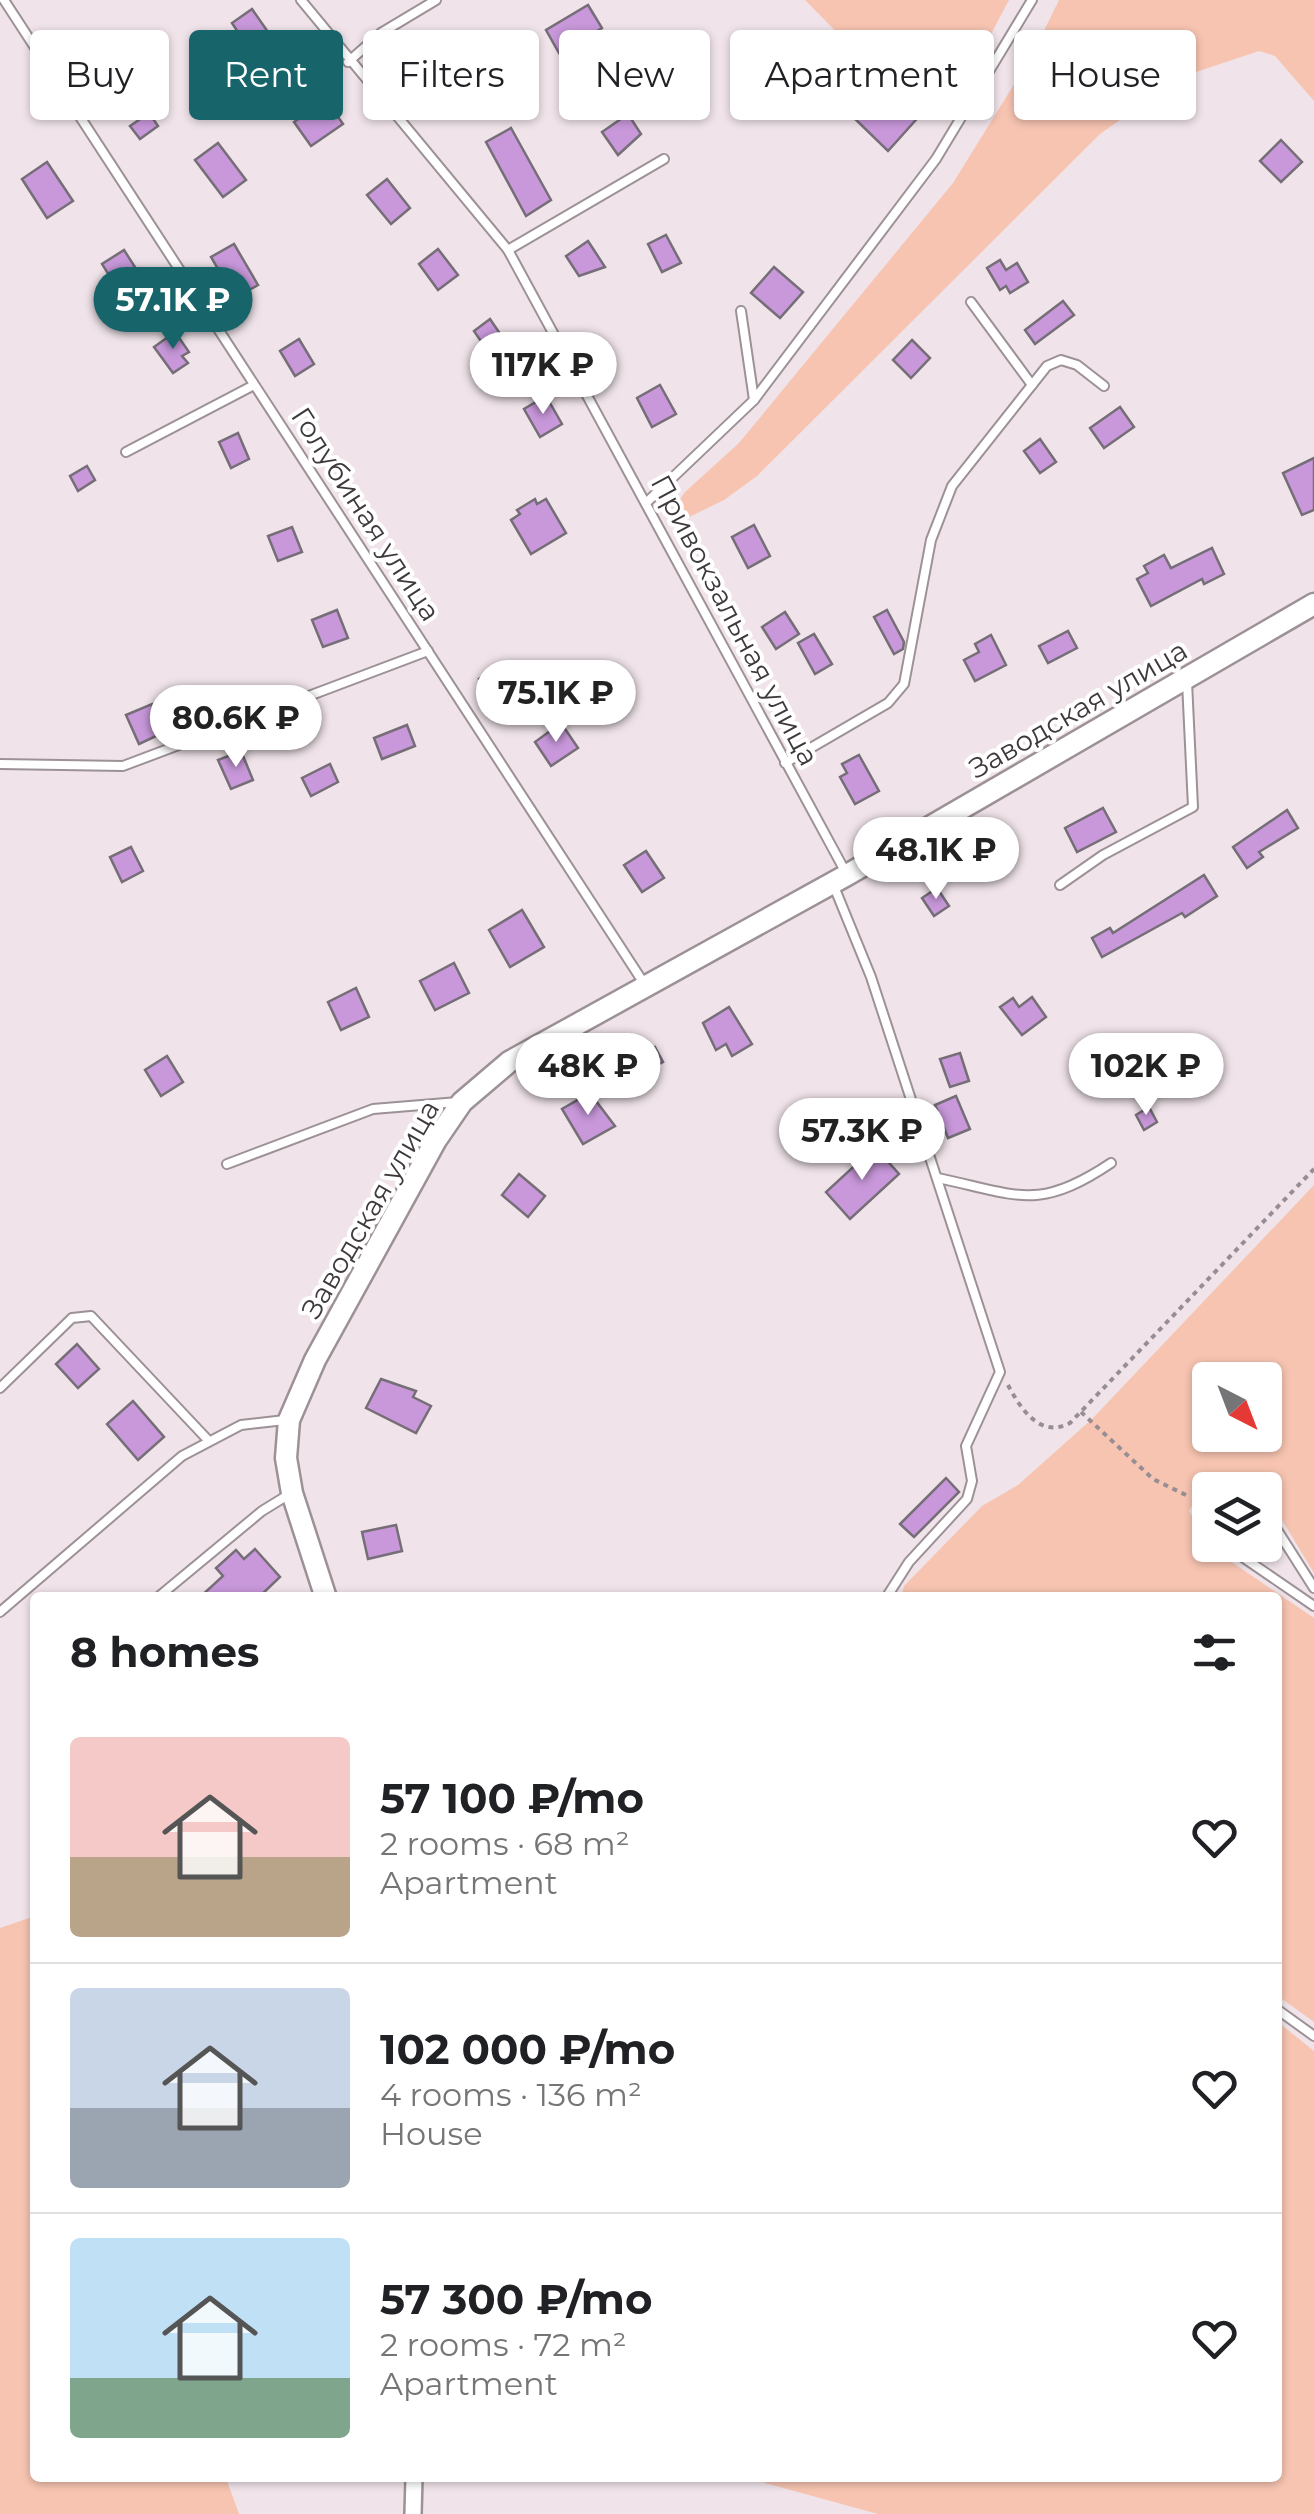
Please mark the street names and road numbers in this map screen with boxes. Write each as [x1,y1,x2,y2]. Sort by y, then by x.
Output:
street label: Голубиная улица [284,401,448,627]
street label: Привокзальная улица [644,469,826,771]
street label: Заводская улица [963,633,1193,785]
street label: Заводская улица [294,1094,446,1324]

